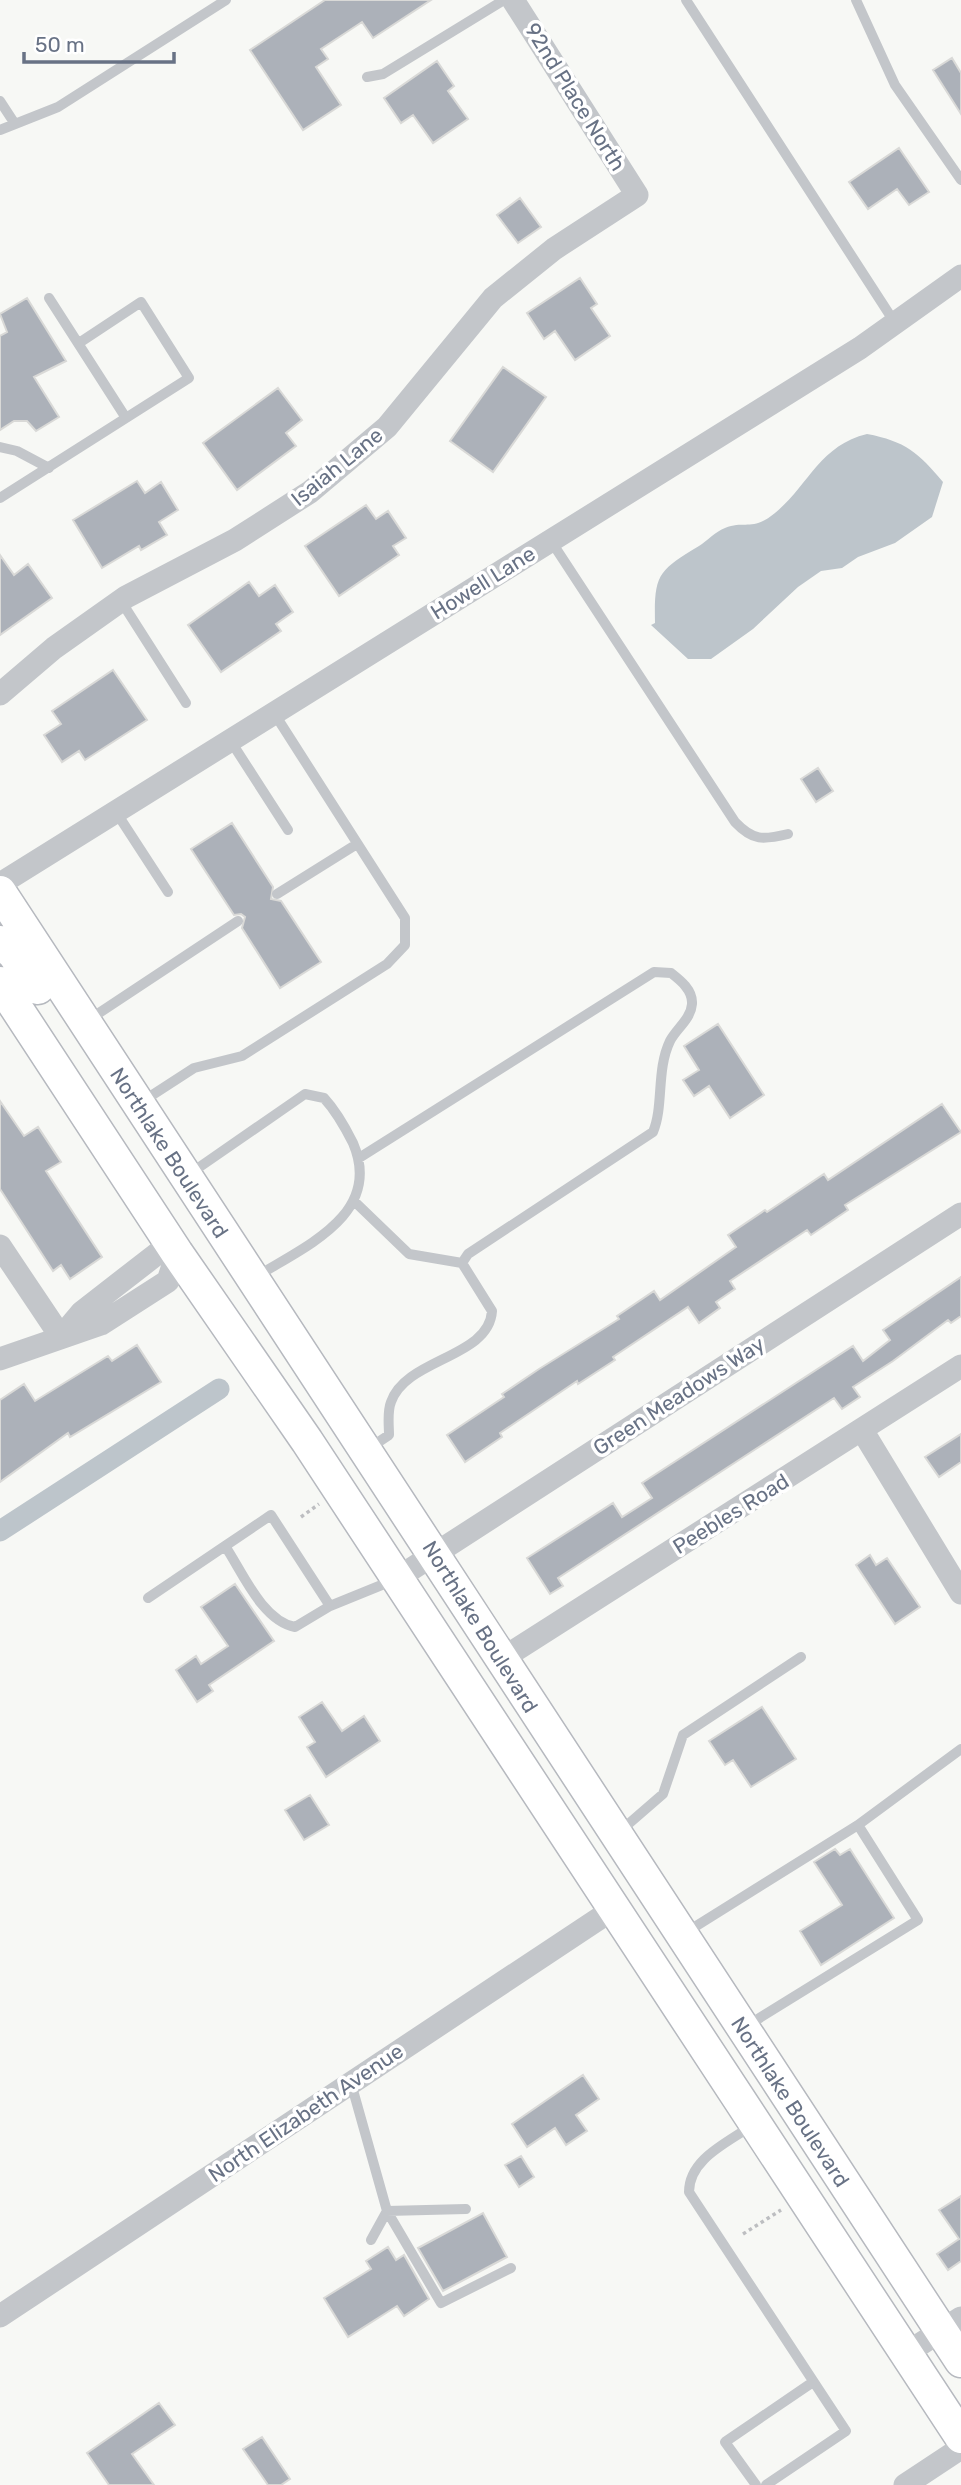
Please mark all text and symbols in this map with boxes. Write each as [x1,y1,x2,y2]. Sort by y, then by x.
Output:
street label: 92nd Place North [520,18,631,175]
scale bar [24,21,175,65]
text: 50 m [35,32,85,57]
street label: Isaiah Lane [286,422,388,511]
street label: Howell Lane [426,541,540,625]
street label: Northlake Boulevard [105,1063,234,1242]
street label: Green Meadows Way [588,1331,769,1460]
street label: Peebles Road [668,1468,793,1559]
street label: Northlake Boulevard [417,1536,543,1717]
street label: Northlake Boulevard [726,2012,855,2191]
street label: North Elizabeth Avenue [204,2038,408,2187]

